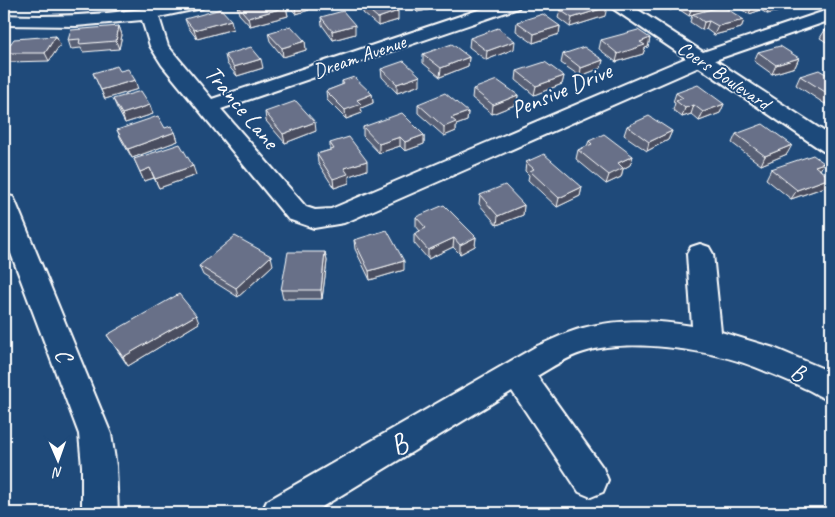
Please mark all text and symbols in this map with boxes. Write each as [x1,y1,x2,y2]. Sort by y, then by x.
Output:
street label: Dream Avenue [310,28,410,84]
street label: Coers Boulevard [673,35,777,117]
street label: Pensive Drive [506,55,618,125]
street label: Trance Lane [198,59,287,157]
street label: C [48,344,81,368]
street label: B [786,356,811,389]
street label: B [382,424,416,464]
north arrow [32,434,82,484]
text: N [51,464,63,481]

